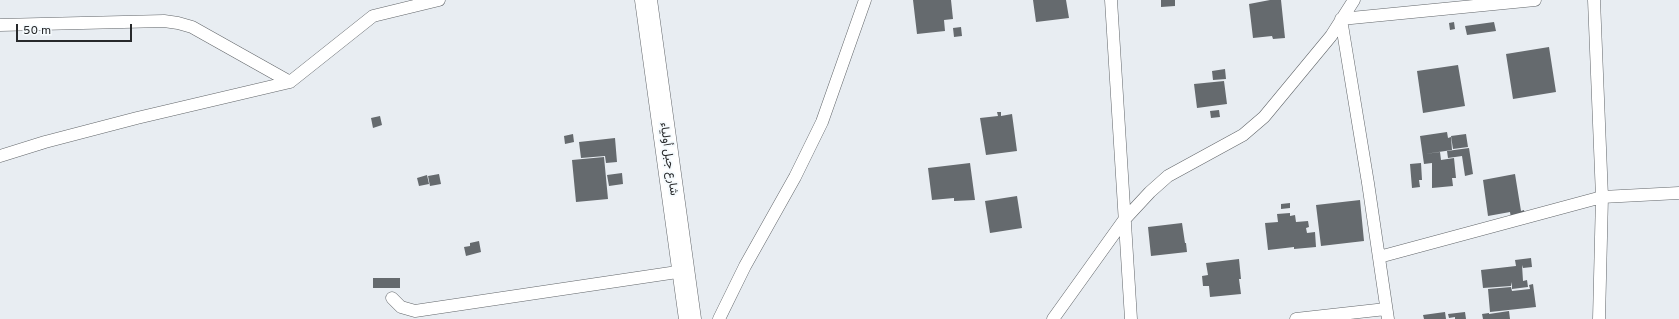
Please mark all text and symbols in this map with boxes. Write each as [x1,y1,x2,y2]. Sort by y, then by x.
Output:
scale bar [18,16,134,42]
text: 50 m [23,23,51,39]
street label: شارع جبل أولياء [656,121,680,197]

